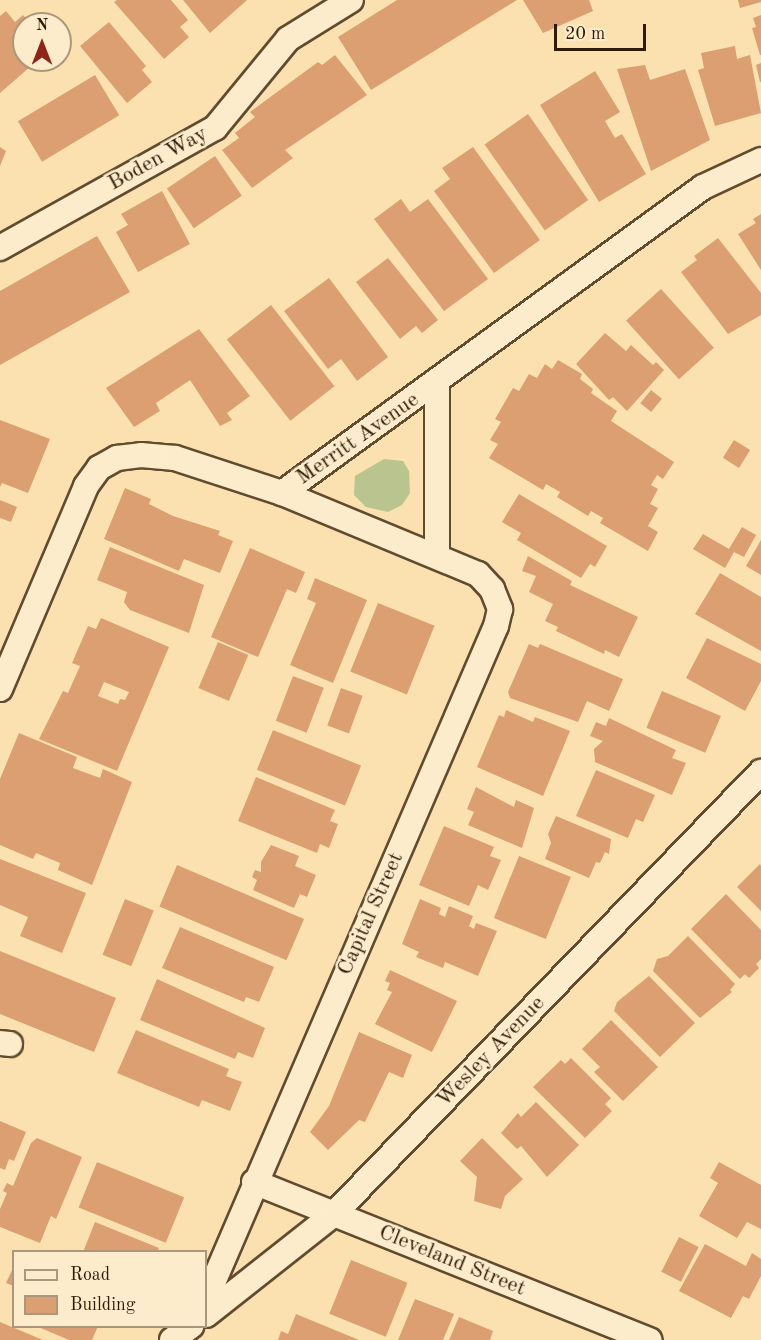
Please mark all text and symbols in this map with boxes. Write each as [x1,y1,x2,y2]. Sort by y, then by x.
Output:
north arrow [12,12,72,72]
scale bar [557,12,648,50]
text: N [36,18,48,34]
text: 20 m [565,25,605,43]
street label: Boden Way [104,121,212,197]
street label: Merritt Avenue [291,387,425,491]
street label: Capital Street [332,848,410,980]
street label: Wesley Avenue [431,991,551,1113]
street label: Cleveland Street [375,1220,529,1302]
legend [12,1250,207,1328]
text: Road [70,1266,110,1284]
text: Building [70,1296,135,1314]

